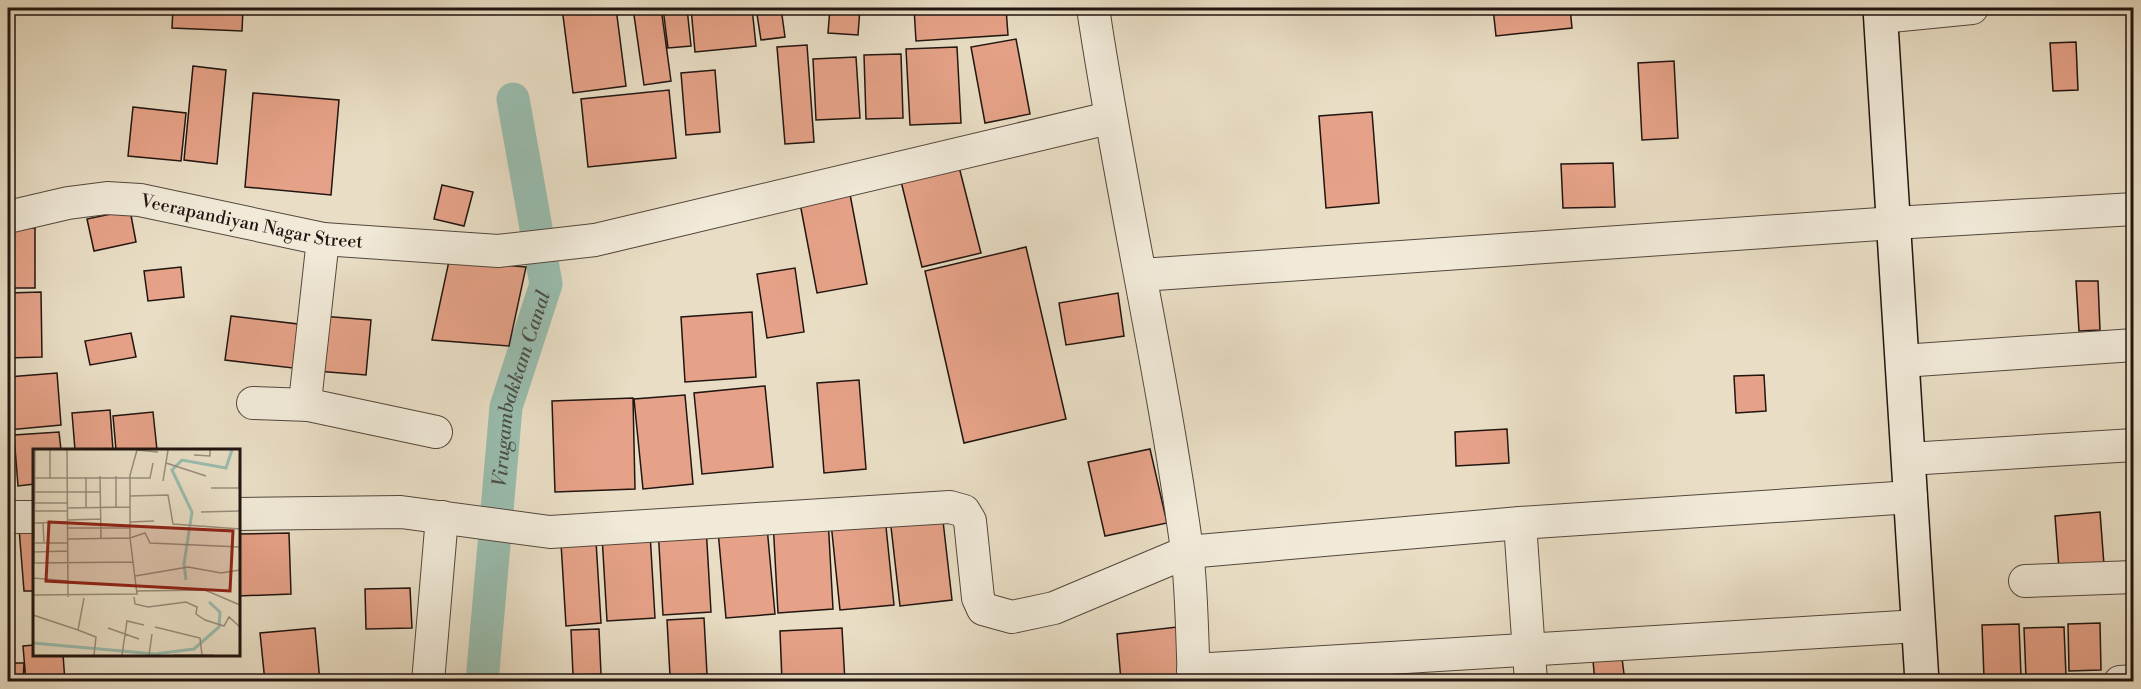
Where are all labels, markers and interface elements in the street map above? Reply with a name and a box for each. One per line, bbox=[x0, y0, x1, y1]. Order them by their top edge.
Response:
street label: Veerapandiyan Nagar Street bbox=[137, 189, 364, 254]
water label: Virugambakkam Canal bbox=[488, 287, 557, 488]
inset map bbox=[33, 449, 240, 656]

